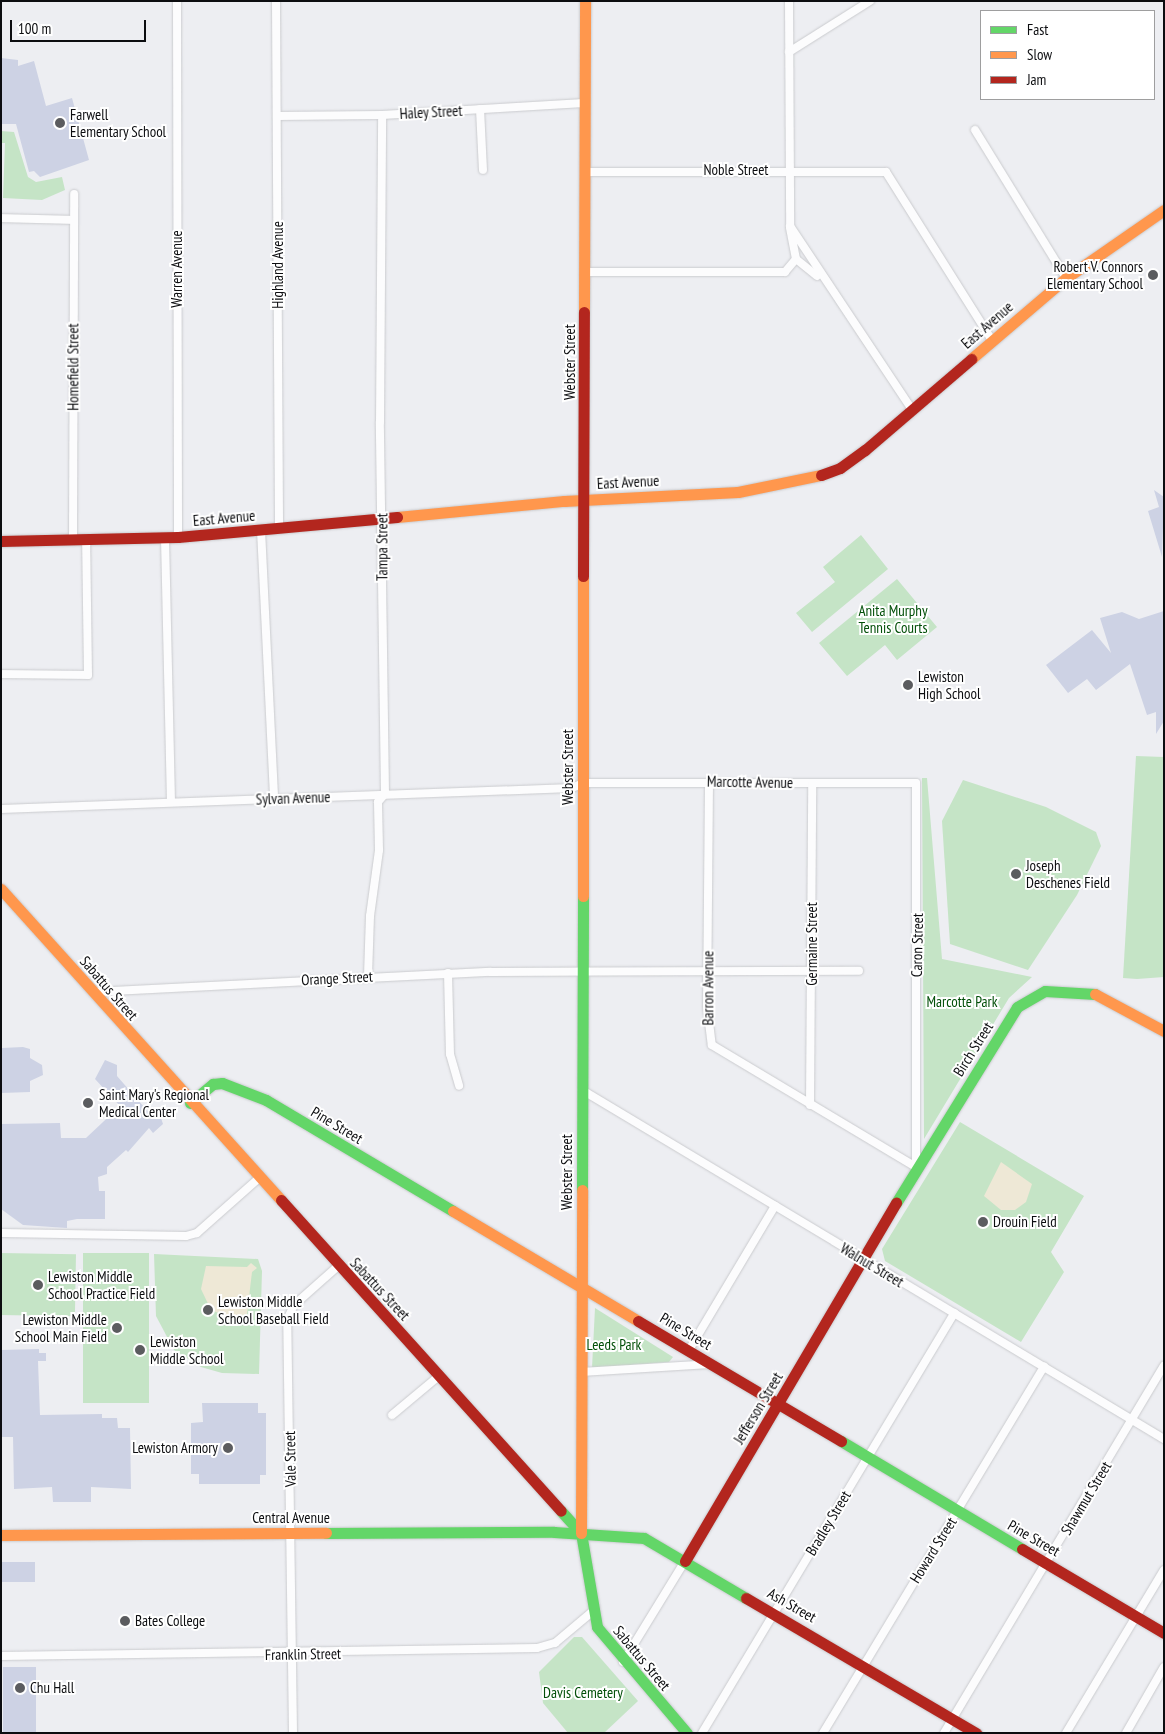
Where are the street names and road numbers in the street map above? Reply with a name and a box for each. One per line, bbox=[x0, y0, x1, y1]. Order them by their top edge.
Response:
street label: Haley Street bbox=[399, 101, 463, 123]
street label: Noble Street bbox=[704, 161, 768, 179]
street label: Highland Avenue bbox=[269, 221, 287, 309]
street label: Warren Avenue bbox=[168, 230, 186, 308]
street label: East Avenue bbox=[957, 298, 1017, 352]
street label: Homefield Street bbox=[64, 323, 82, 411]
street label: Webster Street bbox=[561, 324, 579, 400]
street label: East Avenue bbox=[596, 471, 660, 493]
street label: East Avenue bbox=[192, 506, 256, 530]
street label: Tampa Street bbox=[373, 513, 391, 581]
street label: Webster Street bbox=[559, 729, 577, 805]
street label: Marcotte Avenue bbox=[707, 772, 793, 792]
street label: Sylvan Avenue bbox=[255, 788, 331, 808]
street label: Germaine Street bbox=[803, 902, 821, 986]
street label: Caron Street bbox=[907, 913, 927, 977]
street label: Barron Avenue bbox=[699, 950, 717, 1026]
street label: Sabattus Street bbox=[76, 952, 142, 1024]
street label: Orange Street bbox=[301, 967, 373, 989]
street label: Birch Street bbox=[949, 1019, 997, 1079]
street label: Pine Street bbox=[308, 1103, 366, 1147]
street label: Webster Street bbox=[558, 1134, 576, 1210]
street label: Walnut Street bbox=[837, 1239, 907, 1291]
street label: Sabattus Street bbox=[346, 1254, 414, 1324]
street label: Pine Street bbox=[657, 1309, 715, 1353]
street label: Jefferson Street bbox=[730, 1369, 786, 1447]
street label: Vale Street bbox=[281, 1431, 299, 1487]
street label: Shawmut Street bbox=[1057, 1458, 1115, 1538]
street label: Bradley Street bbox=[801, 1487, 855, 1559]
street label: Central Avenue bbox=[252, 1509, 330, 1527]
street label: Howard Street bbox=[906, 1514, 960, 1586]
street label: Pine Street bbox=[1005, 1516, 1063, 1560]
street label: Ash Street bbox=[765, 1584, 819, 1626]
street label: Sabattus Street bbox=[610, 1622, 674, 1694]
street label: Franklin Street bbox=[265, 1644, 341, 1664]

